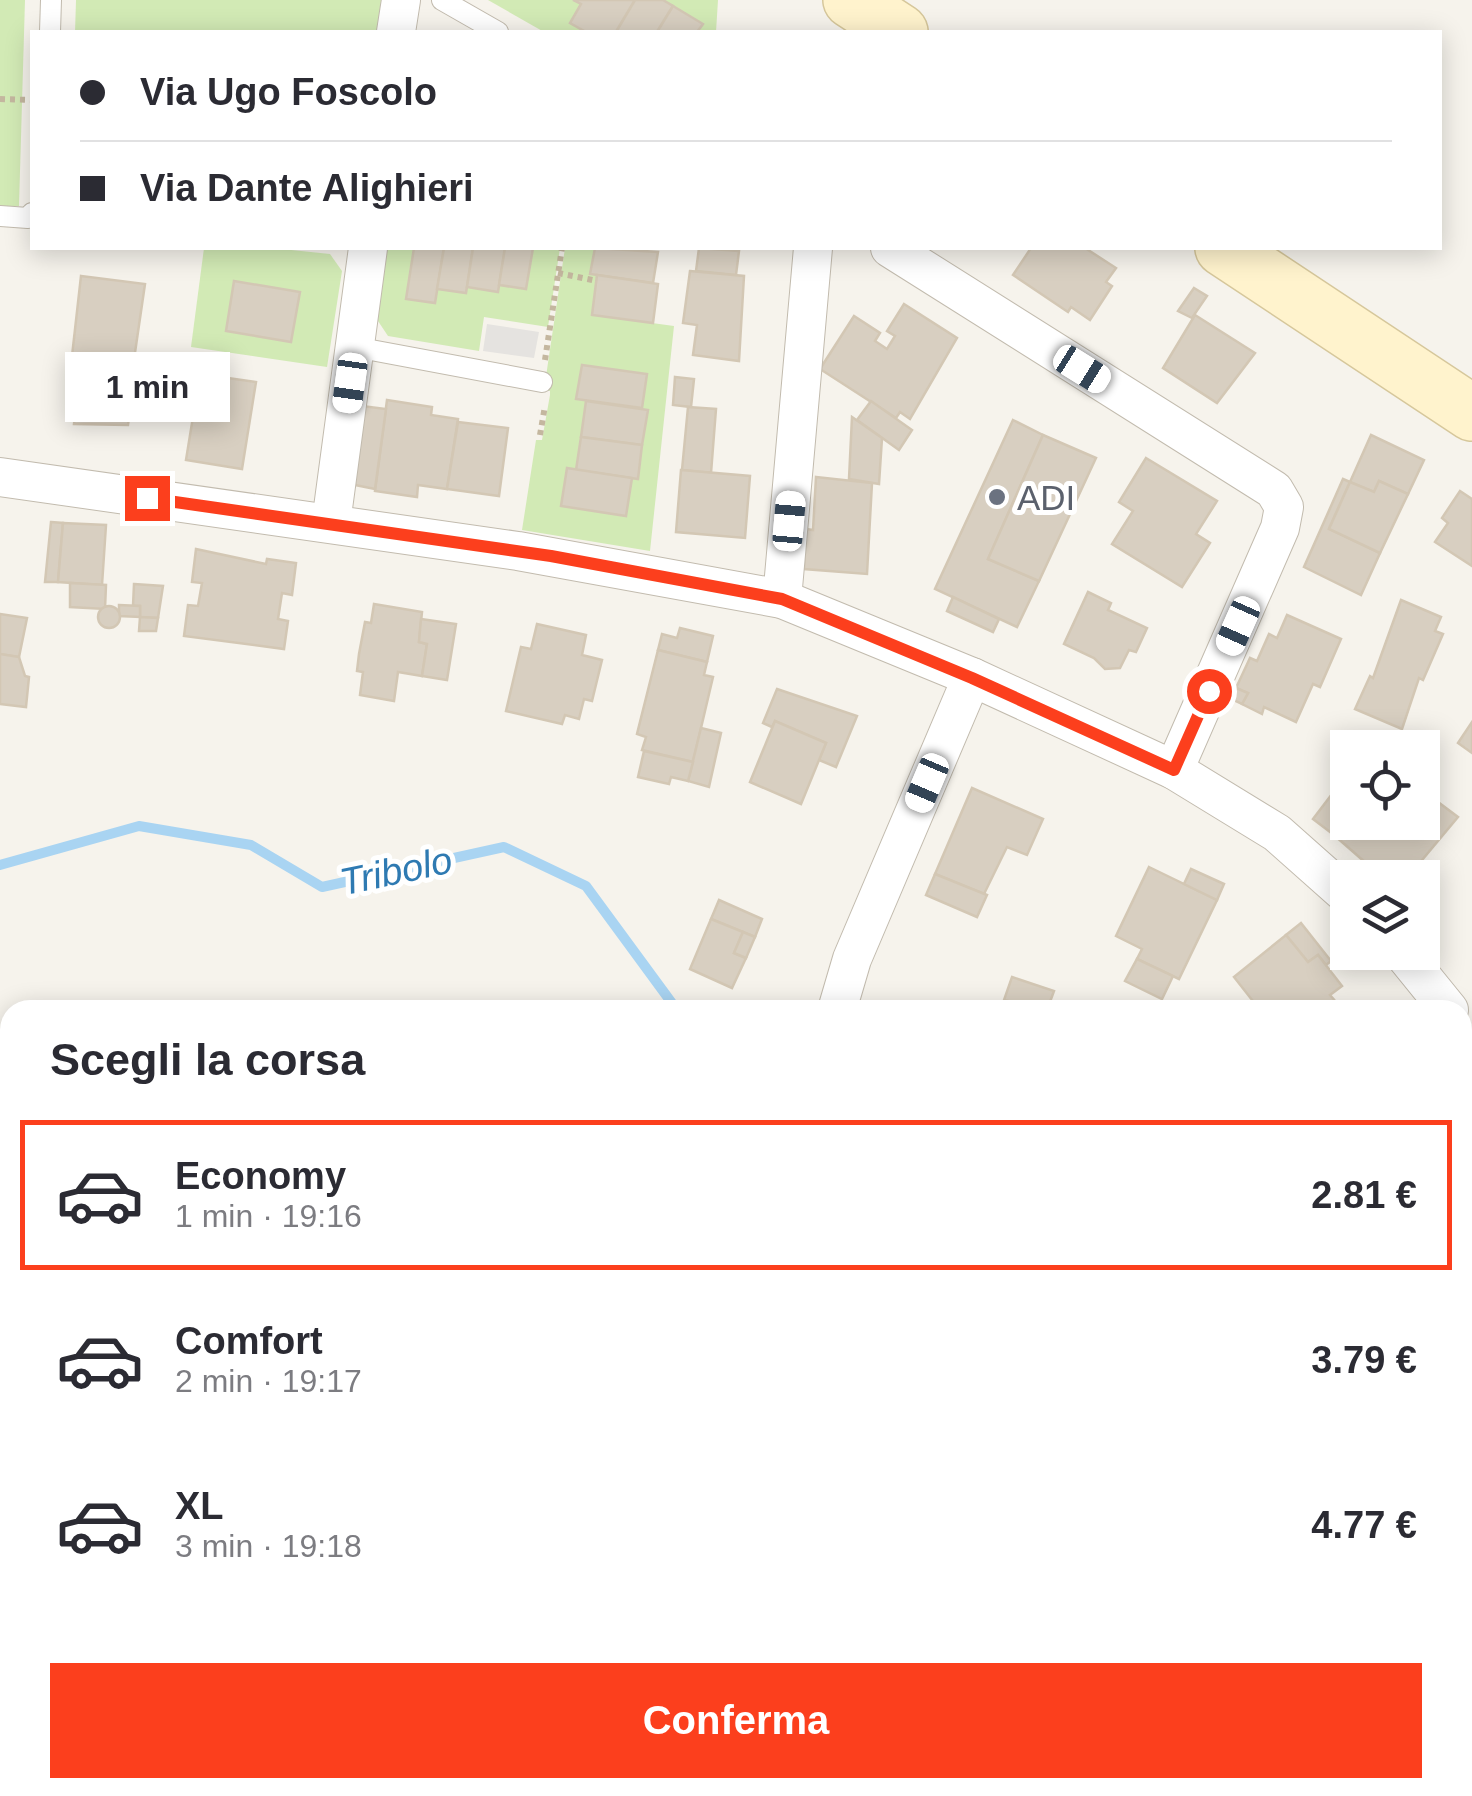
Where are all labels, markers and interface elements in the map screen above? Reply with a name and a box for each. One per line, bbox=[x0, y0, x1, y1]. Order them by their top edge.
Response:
text: Via Ugo Foscolo bbox=[140, 71, 437, 113]
text: Via Dante Alighieri bbox=[140, 167, 474, 209]
car bbox=[1049, 340, 1115, 398]
car bbox=[331, 351, 369, 415]
callout: 1 min bbox=[64, 353, 230, 423]
text: 1 min bbox=[106, 369, 189, 405]
route end bbox=[125, 476, 170, 521]
place label: ADI bbox=[1017, 478, 1075, 517]
marker: ADI bbox=[986, 486, 1008, 508]
car bbox=[771, 490, 807, 552]
car bbox=[1212, 592, 1264, 660]
route start bbox=[1187, 669, 1232, 714]
map controls bbox=[1330, 730, 1440, 970]
button: locate bbox=[1330, 730, 1440, 840]
car bbox=[901, 750, 953, 816]
water label: Tribolo bbox=[336, 839, 456, 903]
button: layers bbox=[1330, 860, 1440, 970]
text: Scegli la corsa bbox=[50, 1034, 365, 1085]
icon: car bbox=[55, 1150, 145, 1240]
text: Economy bbox=[175, 1155, 346, 1197]
text: 2.81 € bbox=[1311, 1174, 1417, 1216]
text: 1 min · 19:16 bbox=[175, 1198, 362, 1234]
icon: car bbox=[55, 1315, 145, 1405]
text: Comfort bbox=[175, 1320, 323, 1362]
text: 3.79 € bbox=[1311, 1339, 1417, 1381]
text: 2 min · 19:17 bbox=[175, 1363, 362, 1399]
icon: car bbox=[55, 1480, 145, 1570]
text: XL bbox=[175, 1485, 224, 1527]
text: 4.77 € bbox=[1311, 1504, 1417, 1546]
text: 3 min · 19:18 bbox=[175, 1528, 362, 1564]
button: Conferma bbox=[50, 1663, 1422, 1778]

